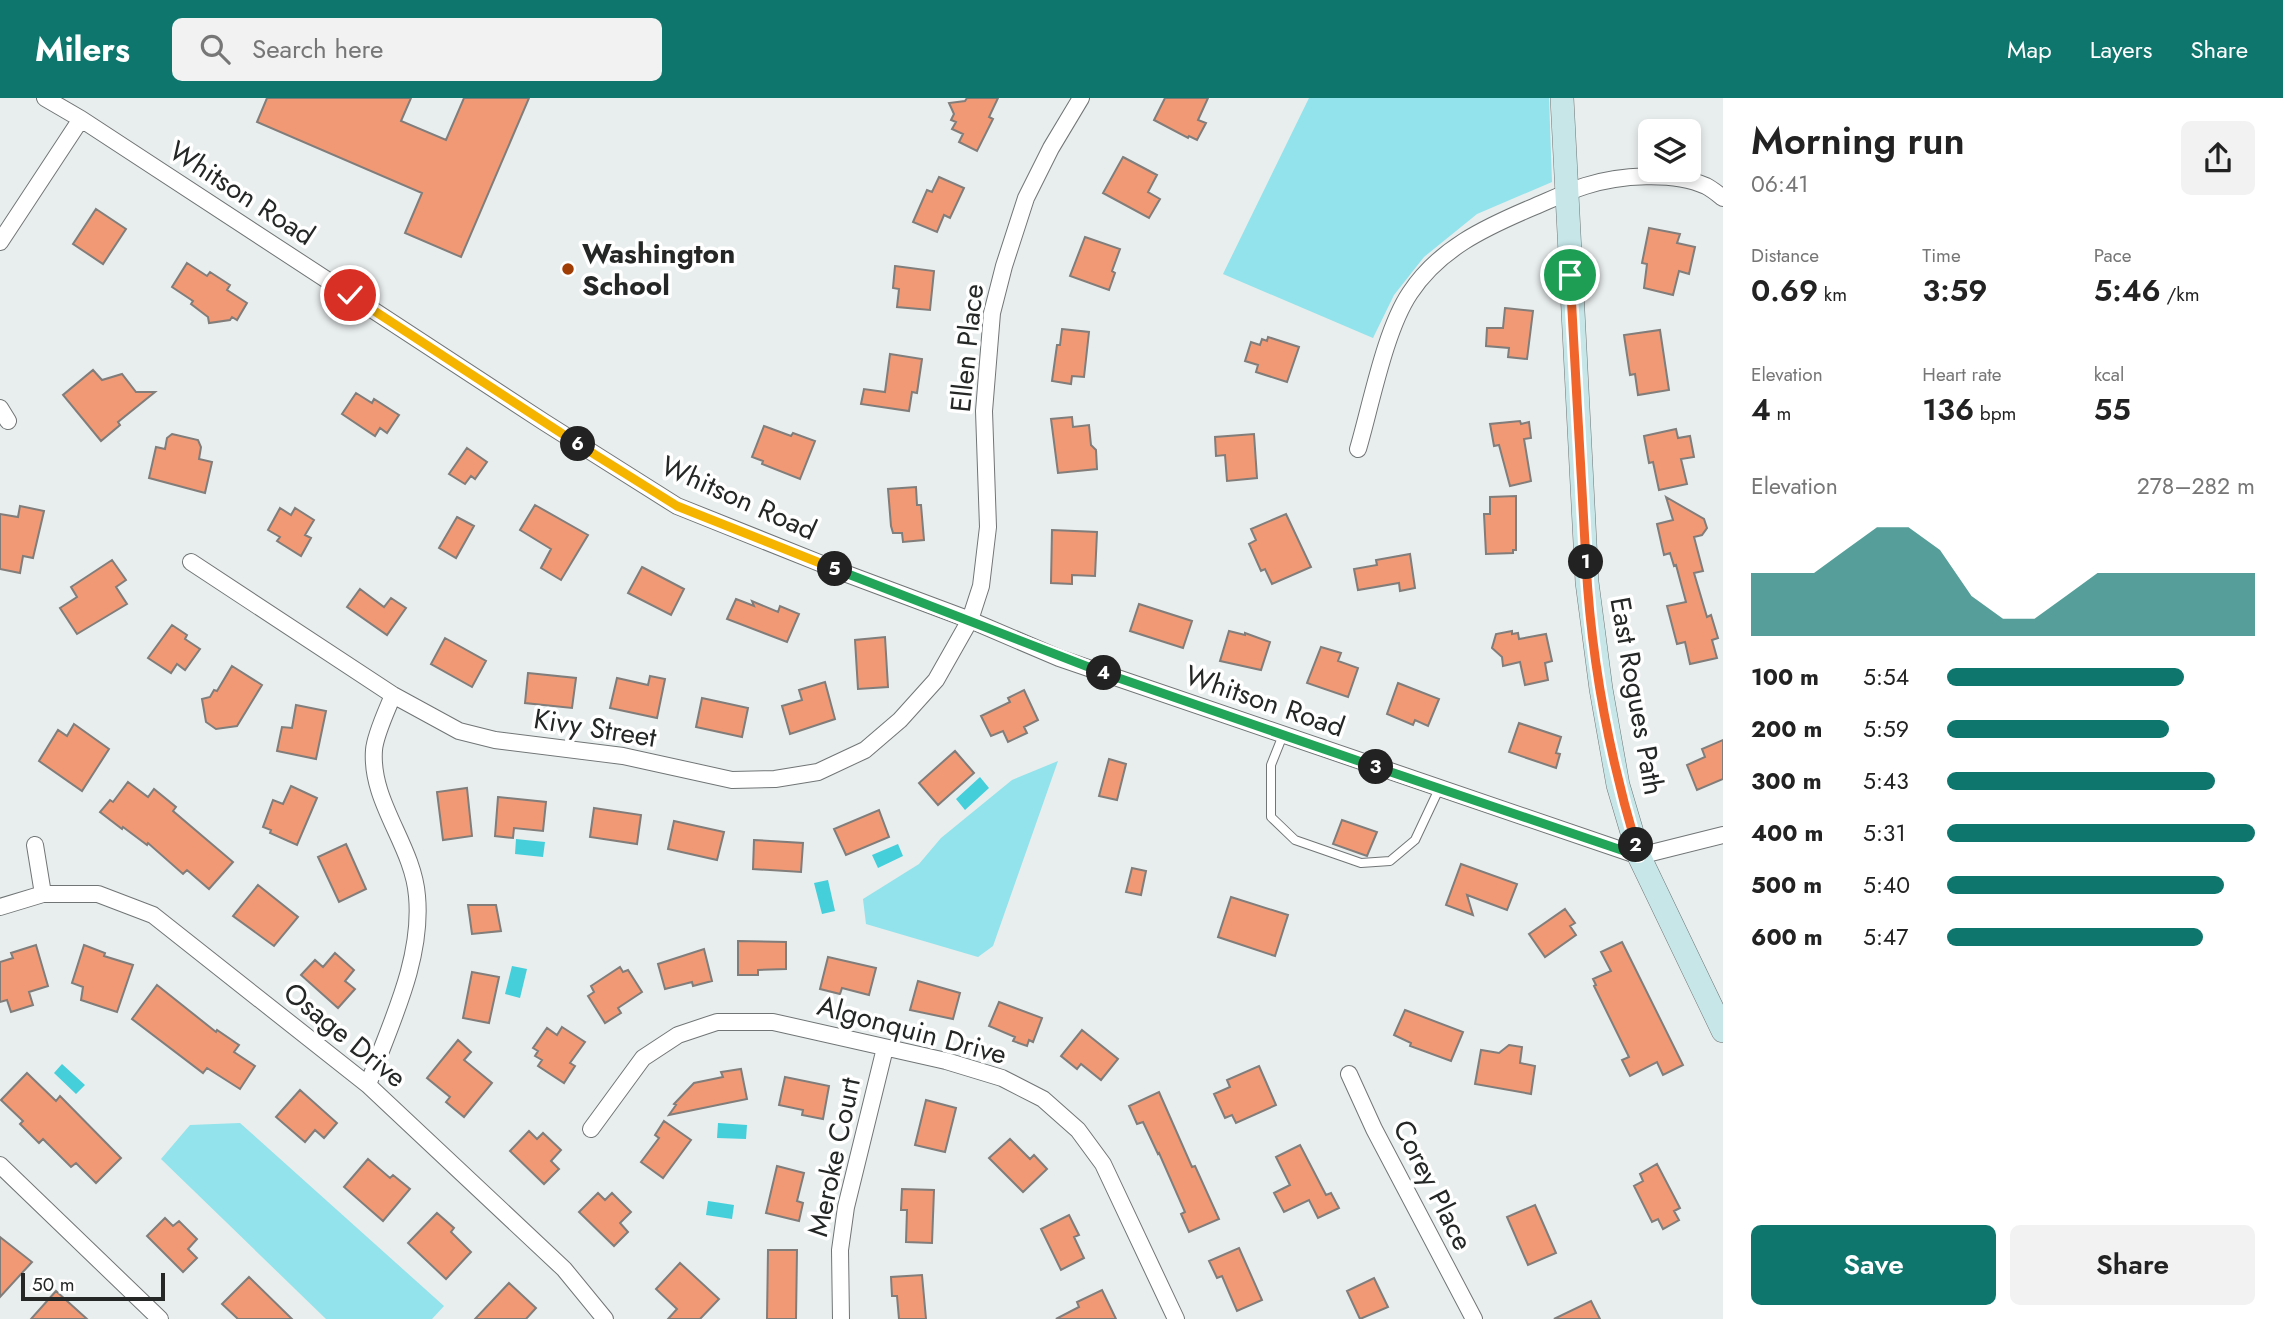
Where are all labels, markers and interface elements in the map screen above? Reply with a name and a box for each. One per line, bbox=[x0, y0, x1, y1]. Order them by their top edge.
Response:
search box bbox=[172, 18, 662, 81]
text: Milers bbox=[35, 26, 130, 73]
icon: search bbox=[196, 30, 234, 68]
text: Search here bbox=[252, 30, 383, 68]
text: Map bbox=[2007, 32, 2052, 67]
text: Layers bbox=[2090, 32, 2152, 67]
text: Share bbox=[2190, 32, 2248, 67]
text: Morning run bbox=[1751, 113, 1965, 168]
map controls bbox=[1638, 119, 1701, 182]
button: layers bbox=[1638, 119, 1701, 182]
button: share bbox=[2181, 121, 2255, 195]
street label: Whitson Road bbox=[161, 130, 323, 256]
text: 06:41 bbox=[1751, 167, 1809, 201]
place label: Washington School bbox=[582, 233, 735, 306]
text: Distance bbox=[1751, 242, 1819, 269]
text: Time bbox=[1922, 242, 1961, 269]
text: Pace bbox=[2094, 242, 2132, 269]
pin bbox=[1540, 245, 1600, 305]
icon: arrive bbox=[1551, 256, 1589, 294]
marker: Washington School bbox=[560, 261, 576, 277]
pin bbox=[320, 265, 380, 325]
text: 0.69 bbox=[1751, 269, 1818, 312]
text: 3:59 bbox=[1922, 269, 1988, 312]
text: 5:46 bbox=[2094, 269, 2161, 312]
icon: check bbox=[331, 276, 369, 314]
text: km bbox=[1818, 281, 1847, 308]
text: /km bbox=[2161, 281, 2199, 308]
street label: Ellen Place bbox=[940, 282, 994, 414]
text: Elevation bbox=[1751, 361, 1823, 388]
text: Heart rate bbox=[1922, 361, 2002, 388]
text: kcal bbox=[2094, 361, 2124, 388]
text: 4 bbox=[1751, 388, 1771, 431]
text: 136 bbox=[1922, 388, 1974, 431]
text: 55 bbox=[2094, 388, 2131, 431]
text: m bbox=[1771, 400, 1791, 427]
text: bpm bbox=[1974, 400, 2016, 427]
pin: 6 bbox=[560, 426, 596, 462]
text: 6 bbox=[571, 430, 584, 457]
street label: Whitson Road bbox=[655, 445, 823, 551]
text: Elevation bbox=[1751, 469, 1838, 503]
text: 278–282 m bbox=[2137, 469, 2255, 503]
pin: 1 bbox=[1568, 545, 1604, 580]
text: 1 bbox=[1581, 548, 1590, 575]
pin: 5 bbox=[818, 552, 852, 587]
text: 5 bbox=[828, 555, 841, 582]
street label: East Rogues Path bbox=[1599, 594, 1675, 798]
street label: Whitson Road bbox=[1180, 655, 1350, 747]
pin: 4 bbox=[1086, 656, 1122, 690]
text: 4 bbox=[1097, 659, 1110, 686]
text: 100 m bbox=[1751, 660, 1819, 694]
text: 5:54 bbox=[1863, 660, 1909, 694]
street label: Kivy Street bbox=[531, 698, 660, 758]
text: 200 m bbox=[1751, 712, 1822, 746]
text: 5:59 bbox=[1863, 712, 1909, 746]
pin: 3 bbox=[1358, 750, 1394, 784]
text: 3 bbox=[1370, 753, 1381, 780]
text: 300 m bbox=[1751, 764, 1822, 798]
text: 5:43 bbox=[1863, 764, 1909, 798]
text: 400 m bbox=[1751, 816, 1823, 850]
text: 5:31 bbox=[1863, 816, 1906, 850]
pin: 2 bbox=[1618, 828, 1654, 862]
text: 2 bbox=[1629, 831, 1642, 858]
text: 500 m bbox=[1751, 868, 1822, 902]
text: 5:40 bbox=[1863, 868, 1910, 902]
text: 600 m bbox=[1751, 920, 1823, 954]
text: 5:47 bbox=[1863, 920, 1908, 954]
street label: Osage Drive bbox=[275, 973, 415, 1097]
street label: Algonquin Drive bbox=[813, 985, 1011, 1075]
street label: Meroke Court bbox=[797, 1073, 871, 1240]
street label: Corey Place bbox=[1383, 1113, 1483, 1257]
button: Save bbox=[1751, 1225, 1996, 1305]
button: Share bbox=[2010, 1225, 2255, 1305]
scale bar bbox=[21, 1270, 164, 1302]
text: 50 m bbox=[32, 1271, 75, 1298]

